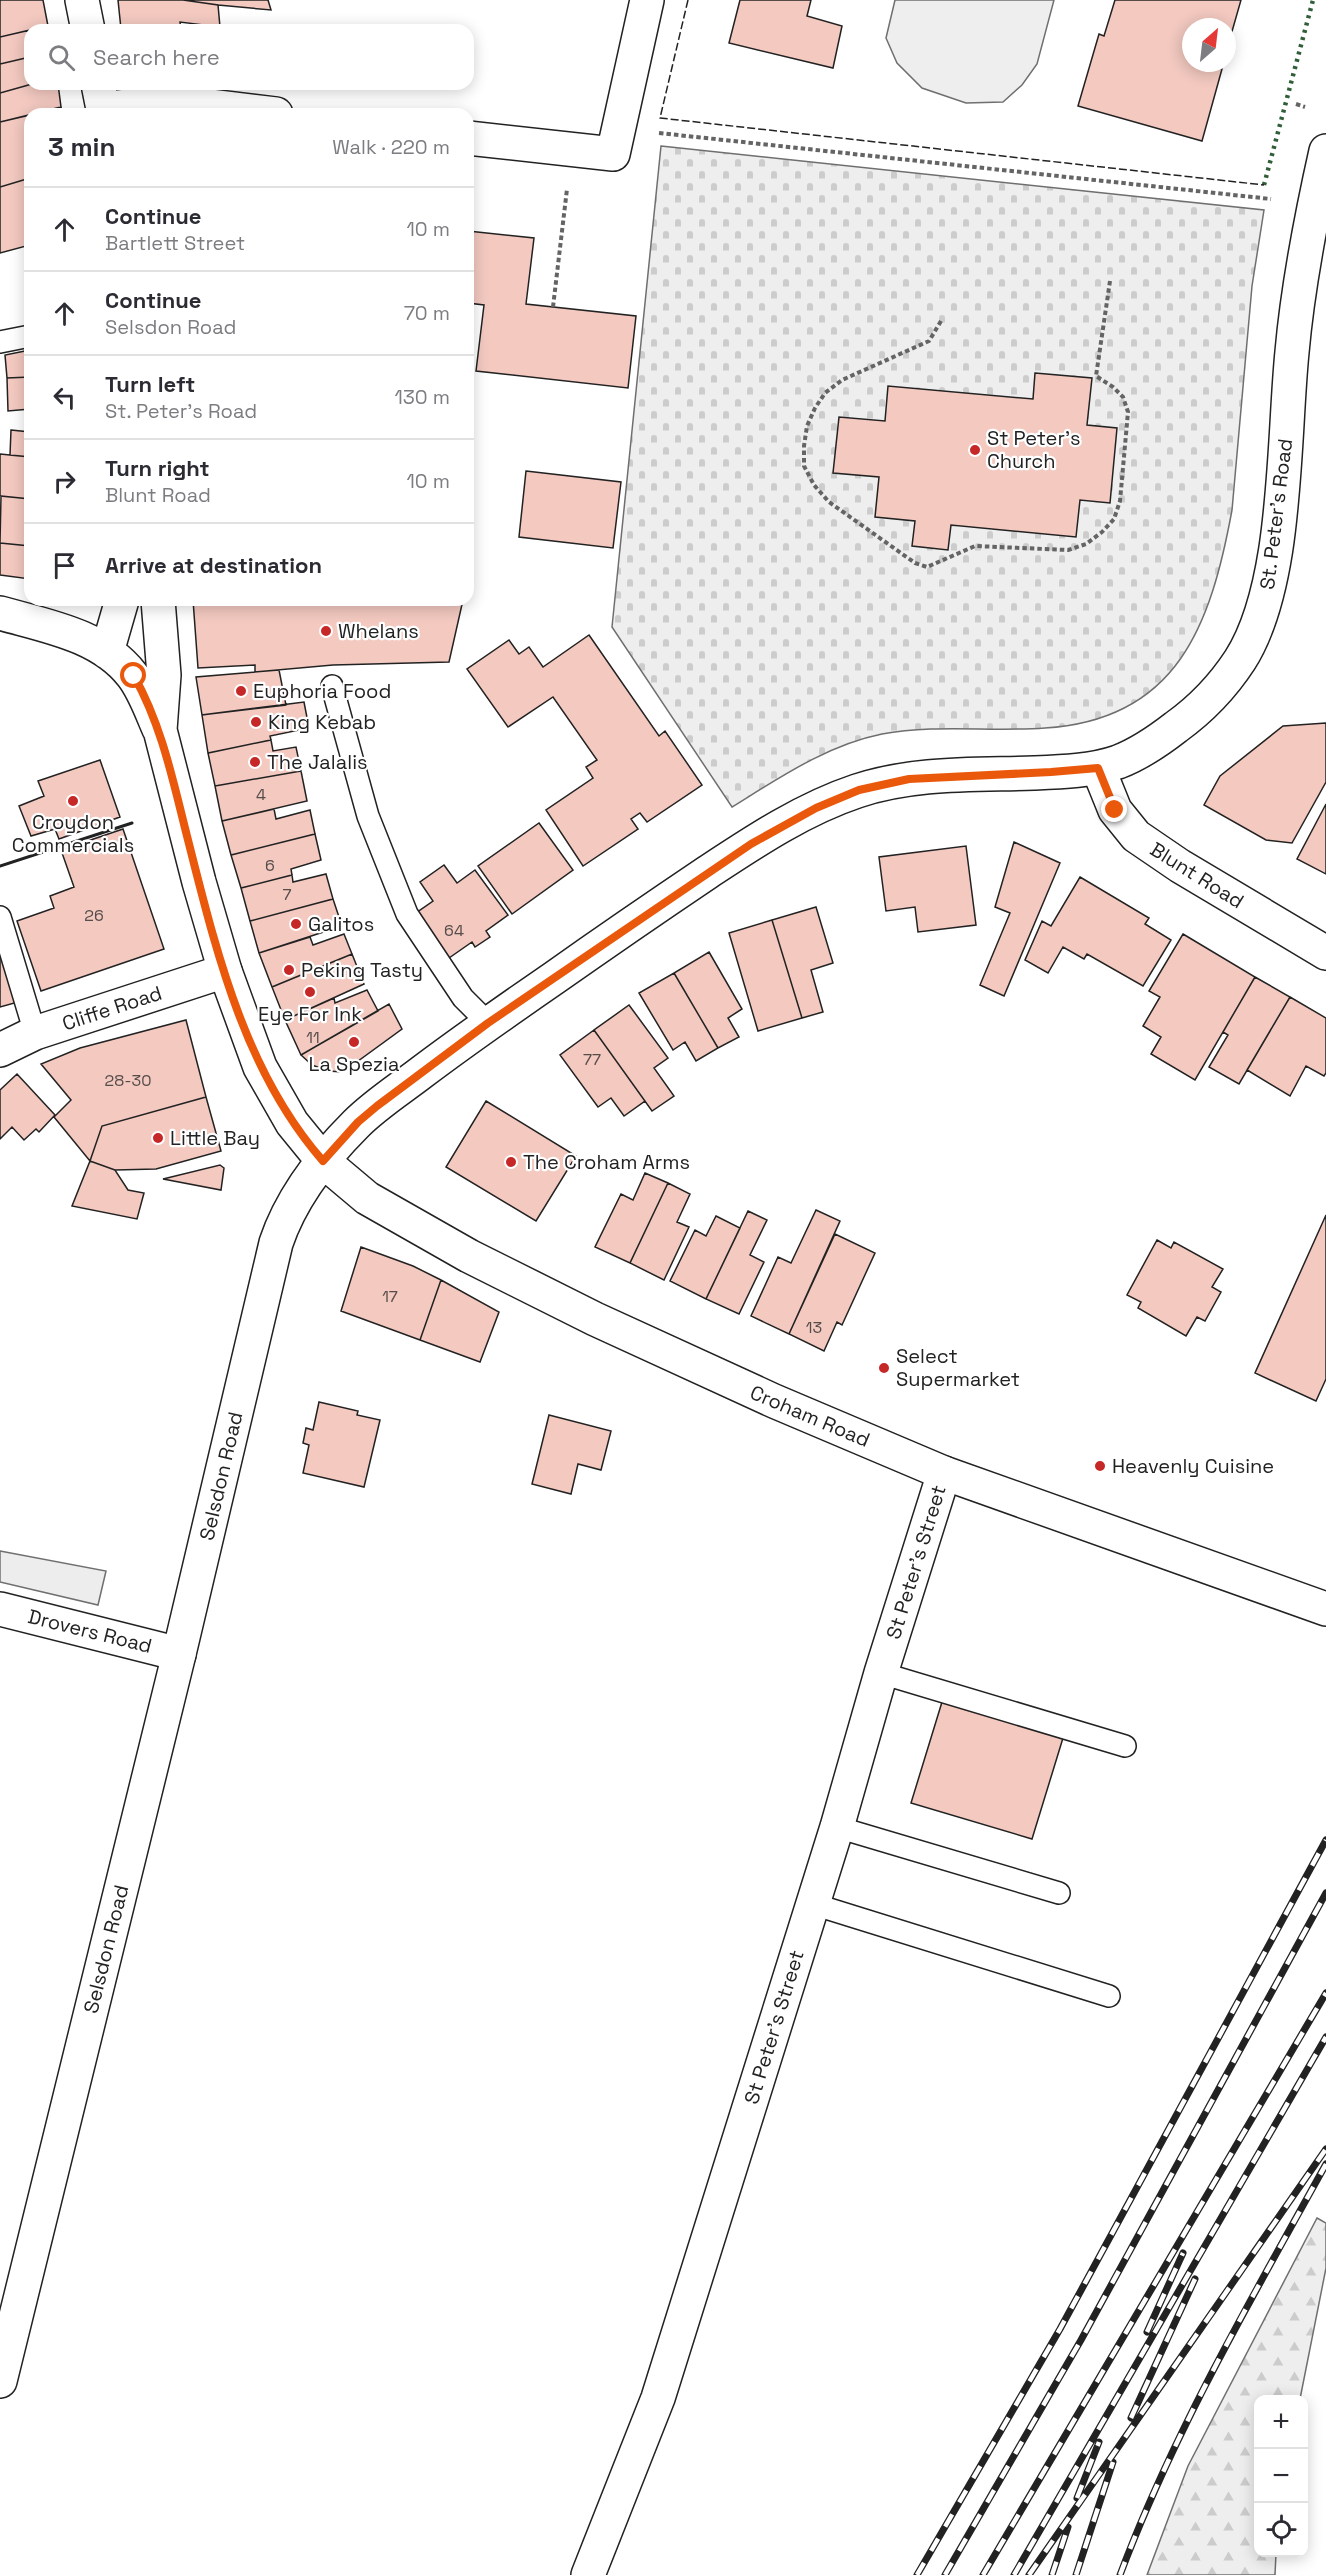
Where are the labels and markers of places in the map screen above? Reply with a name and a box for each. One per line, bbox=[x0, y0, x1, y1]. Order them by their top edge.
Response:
place label: St Peter's Church bbox=[987, 425, 1080, 474]
marker: St Peter's Church bbox=[968, 443, 982, 457]
place label: Whelans bbox=[338, 618, 419, 644]
marker: Whelans bbox=[319, 624, 333, 638]
place label: Euphoria Food bbox=[253, 678, 391, 704]
marker: Euphoria Food bbox=[234, 684, 248, 698]
place label: King Kebab bbox=[268, 709, 376, 735]
marker: King Kebab bbox=[249, 715, 263, 729]
place label: The Jalalis bbox=[267, 749, 368, 775]
marker: The Jalalis bbox=[248, 755, 262, 769]
marker: Croydon Commercials bbox=[66, 794, 80, 808]
place label: Croydon Commercials bbox=[12, 809, 134, 858]
place label: Galitos bbox=[308, 911, 374, 937]
marker: Galitos bbox=[289, 917, 303, 931]
place label: Peking Tasty bbox=[301, 957, 423, 983]
marker: Peking Tasty bbox=[282, 963, 296, 977]
marker: Eye For Ink bbox=[303, 985, 317, 999]
place label: Eye For Ink bbox=[258, 1001, 362, 1027]
marker: La Spezia bbox=[347, 1035, 361, 1049]
place label: La Spezia bbox=[309, 1051, 400, 1077]
place label: Little Bay bbox=[170, 1125, 260, 1151]
marker: Little Bay bbox=[151, 1131, 165, 1145]
place label: The Croham Arms bbox=[523, 1149, 690, 1175]
marker: The Croham Arms bbox=[504, 1155, 518, 1169]
place label: Select Supermarket bbox=[896, 1343, 1020, 1392]
marker: Select Supermarket bbox=[877, 1361, 891, 1375]
place label: Heavenly Cuisine bbox=[1112, 1453, 1274, 1479]
marker: Heavenly Cuisine bbox=[1093, 1459, 1107, 1473]

